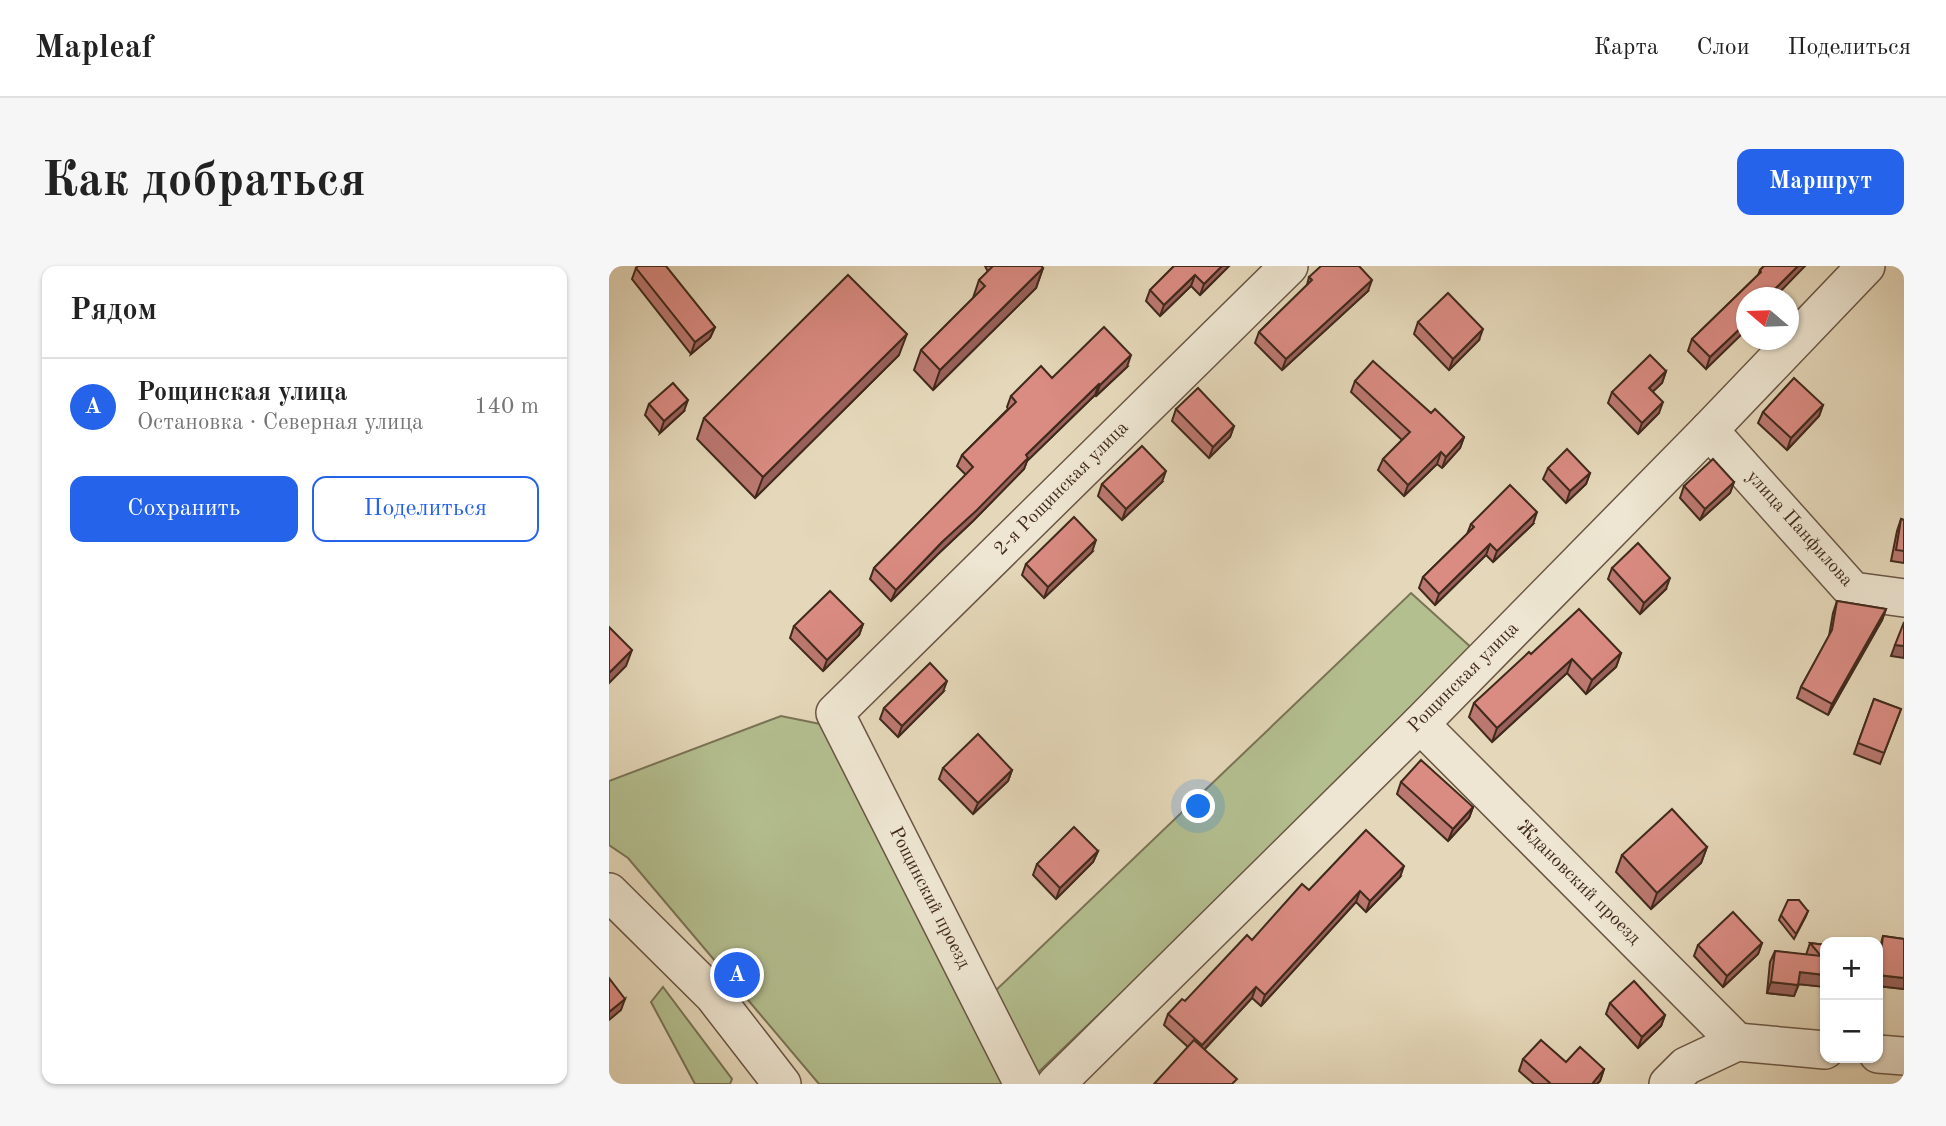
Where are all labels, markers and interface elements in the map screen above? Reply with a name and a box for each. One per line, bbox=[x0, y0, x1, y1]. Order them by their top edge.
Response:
text: Mapleaf bbox=[35, 32, 153, 65]
text: Карта bbox=[1594, 36, 1659, 60]
text: Слои bbox=[1697, 36, 1750, 60]
text: Поделиться bbox=[1788, 36, 1911, 60]
button: Маршрут bbox=[1737, 149, 1904, 215]
text: Как добраться bbox=[42, 158, 366, 207]
north arrow bbox=[1736, 287, 1799, 350]
text: Рядом bbox=[70, 296, 157, 326]
text: Рощинская улица bbox=[137, 380, 347, 406]
text: A bbox=[84, 395, 102, 418]
text: 140 m bbox=[474, 395, 539, 418]
text: Остановка · Северная улица bbox=[137, 411, 423, 434]
street label: 2-я Рощинская улица bbox=[991, 418, 1133, 560]
street label: улица Панфилова bbox=[1742, 467, 1856, 591]
button: Сохранить bbox=[70, 476, 298, 542]
button: Поделиться bbox=[312, 476, 539, 542]
street label: Рощинская улица bbox=[1405, 619, 1523, 737]
your location bbox=[1181, 789, 1215, 823]
street label: Ждановский проезд bbox=[1512, 817, 1644, 949]
street label: Рощинский проезд bbox=[885, 824, 973, 972]
map controls bbox=[1820, 937, 1883, 1063]
button: + bbox=[1820, 937, 1883, 1000]
pin: A bbox=[714, 949, 760, 1001]
button: − bbox=[1820, 1000, 1883, 1063]

